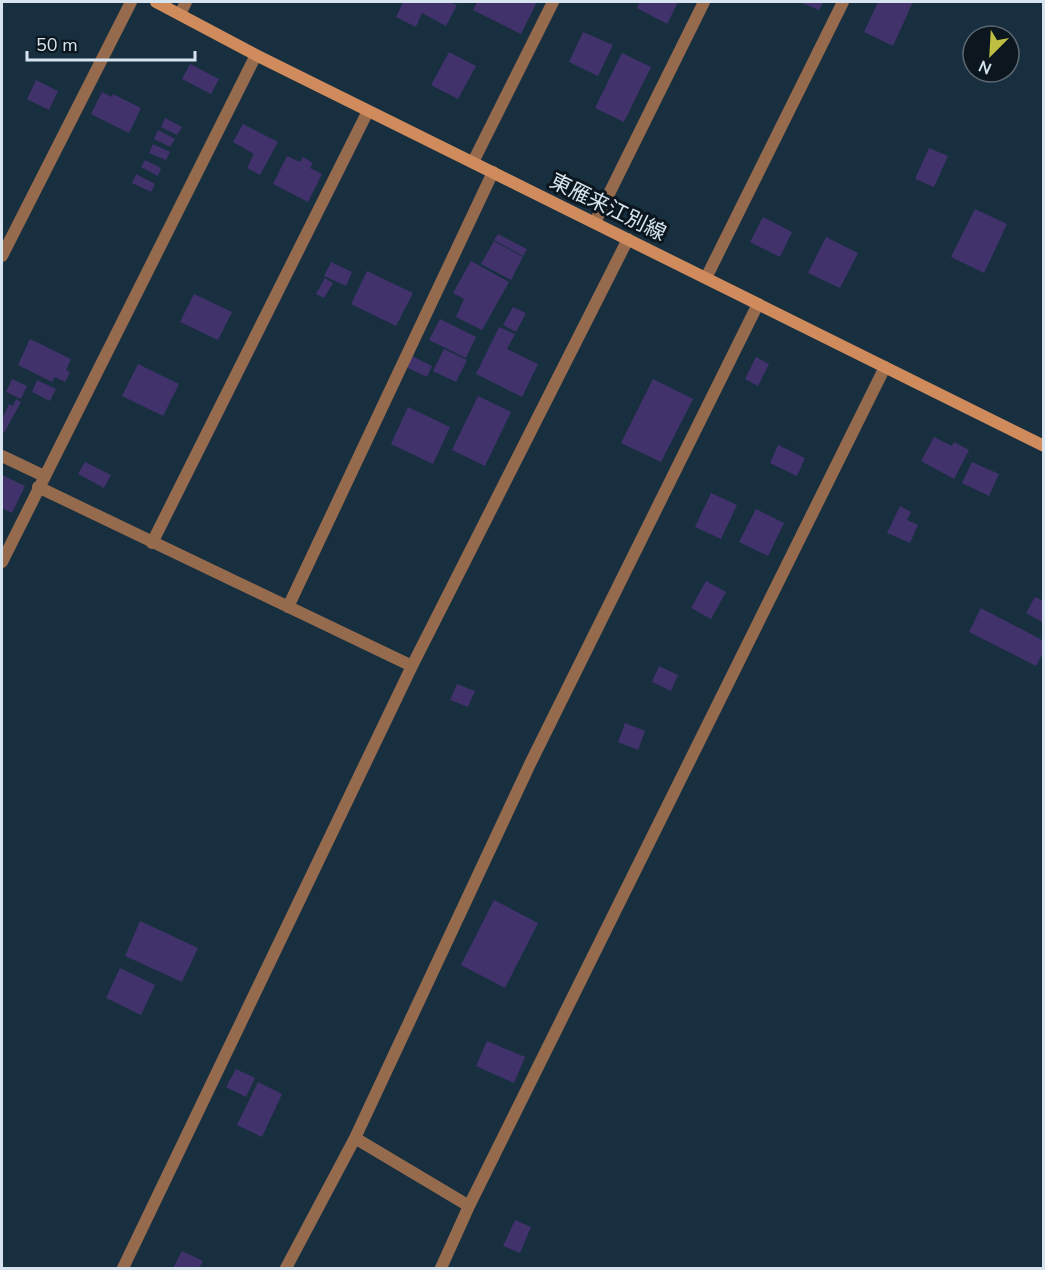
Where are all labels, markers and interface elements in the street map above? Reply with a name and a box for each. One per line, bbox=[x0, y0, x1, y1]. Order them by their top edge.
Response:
scale bar bbox=[27, 24, 195, 62]
north arrow bbox=[961, 24, 1021, 84]
text: 50 m bbox=[36, 33, 78, 57]
text: N bbox=[975, 54, 995, 79]
street label: 東雁来江別線 bbox=[545, 167, 671, 247]

